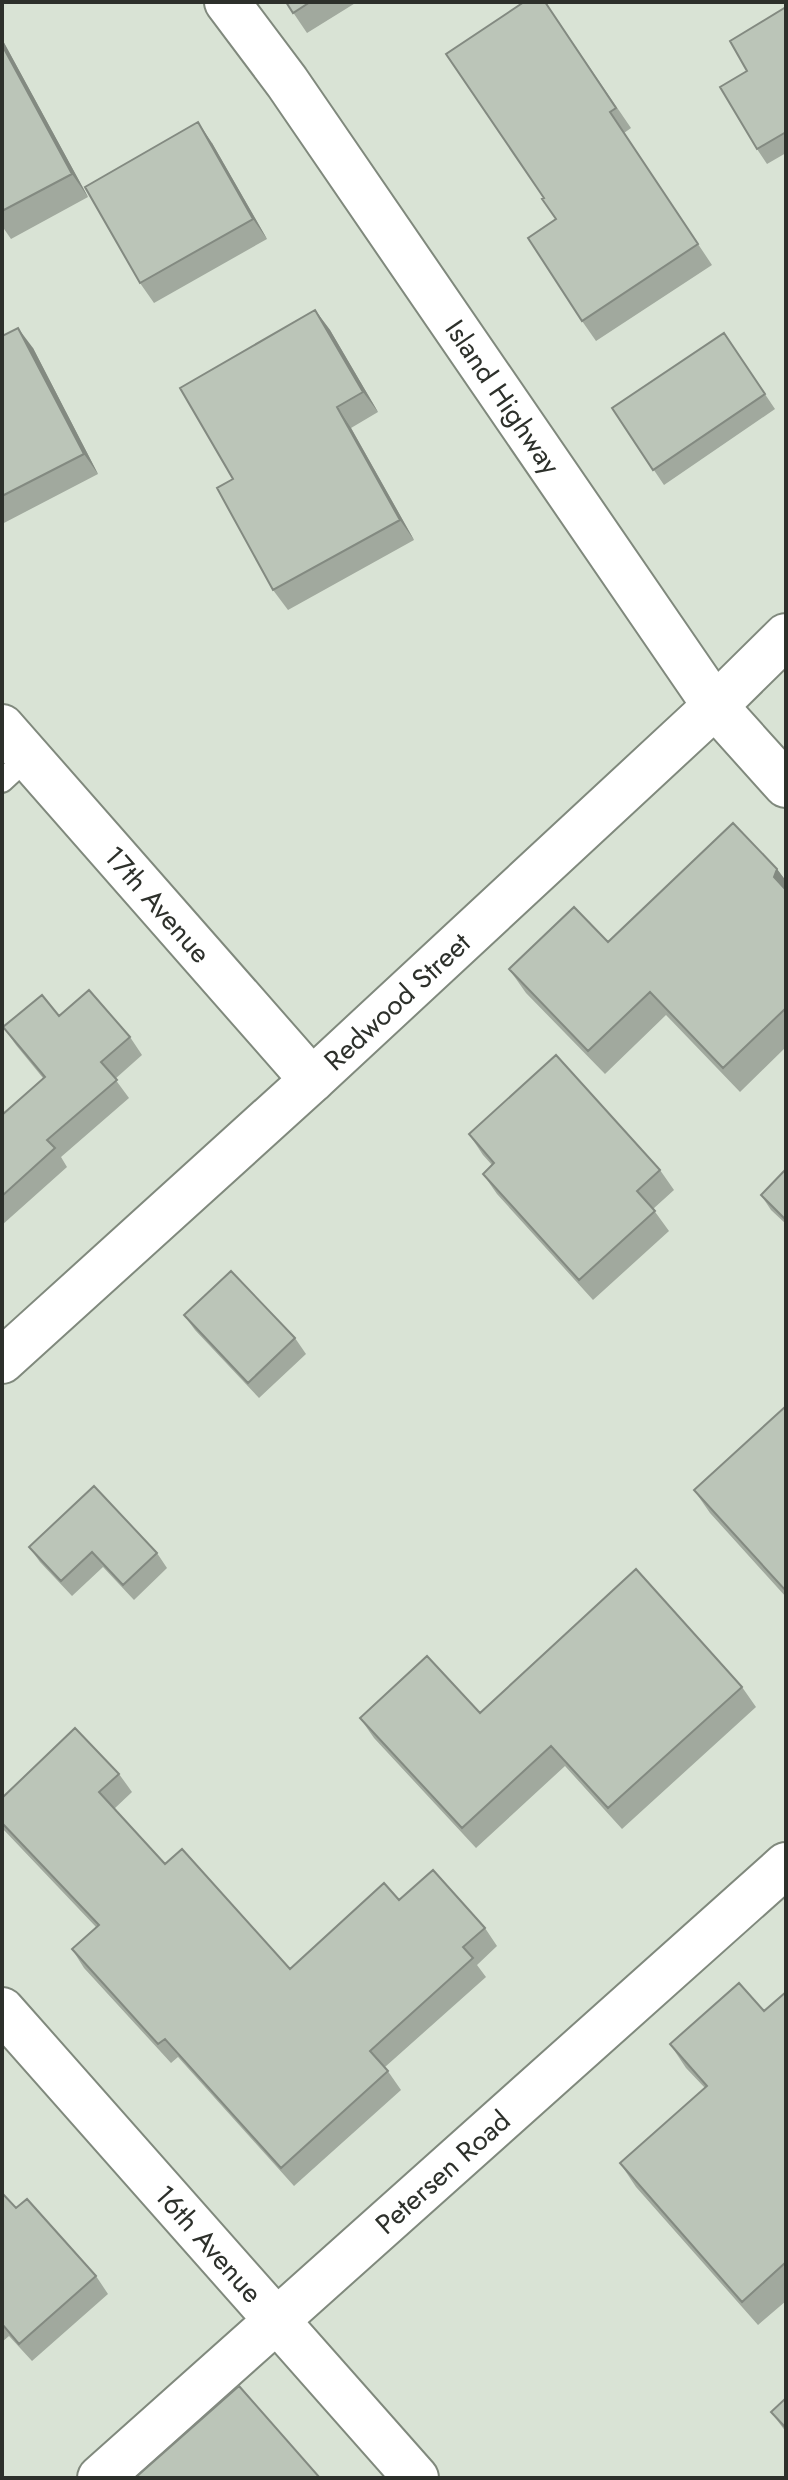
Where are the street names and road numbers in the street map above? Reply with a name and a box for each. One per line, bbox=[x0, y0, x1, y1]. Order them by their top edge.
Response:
street label: Island Highway bbox=[435, 312, 571, 484]
street label: 17th Avenue bbox=[94, 837, 220, 972]
street label: Redwood Street bbox=[315, 923, 480, 1080]
street label: Petersen Road bbox=[366, 2101, 519, 2244]
street label: 16th Avenue bbox=[145, 2176, 272, 2312]

